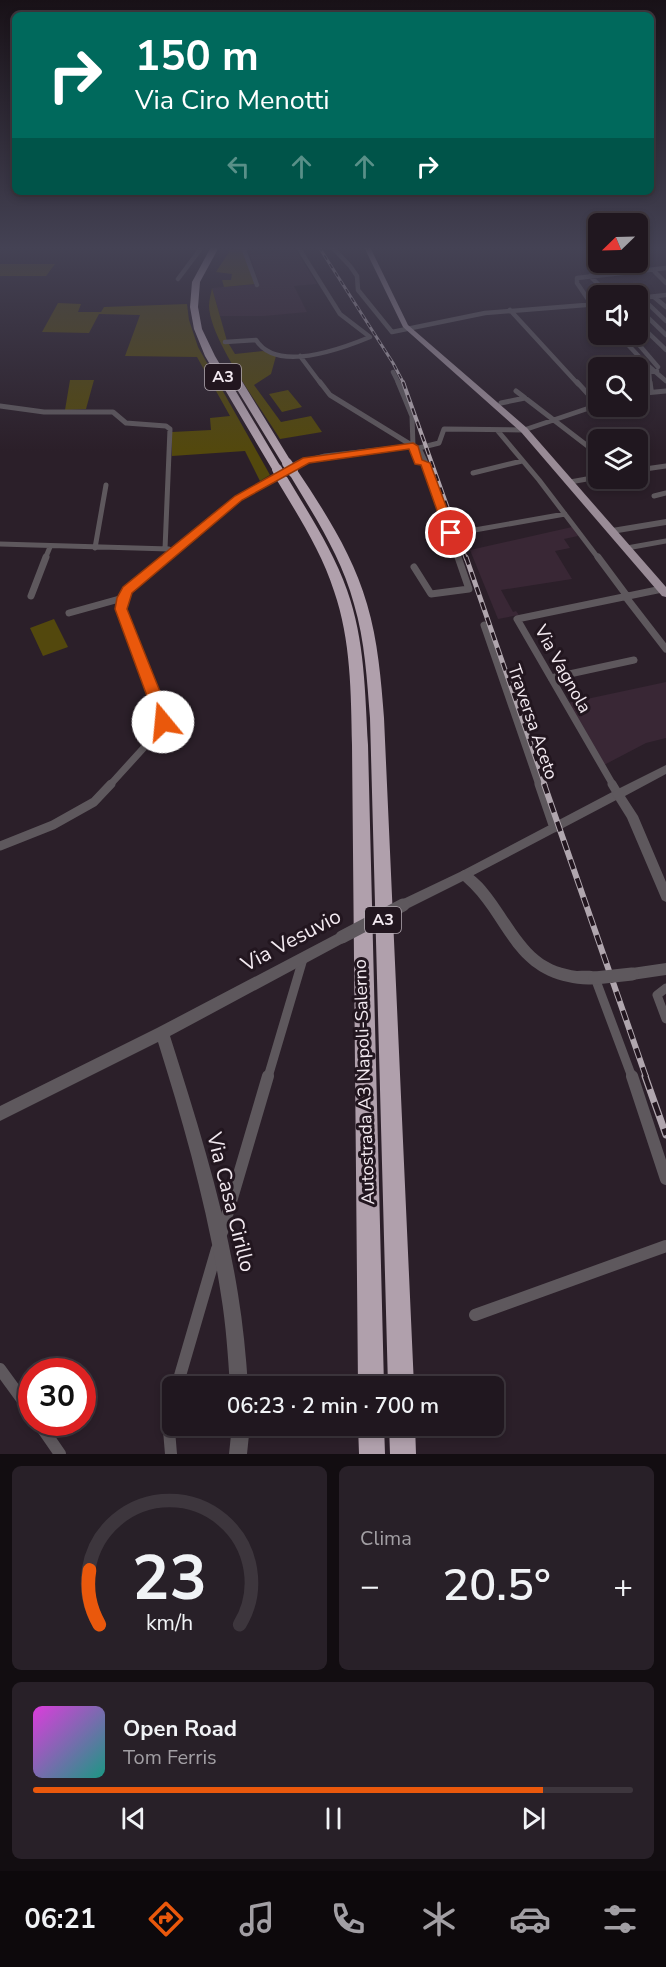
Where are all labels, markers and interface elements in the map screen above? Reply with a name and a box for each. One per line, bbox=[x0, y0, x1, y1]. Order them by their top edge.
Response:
text: 150 m bbox=[135, 28, 259, 85]
icon: right bbox=[36, 36, 114, 114]
text: Via Ciro Menotti bbox=[135, 82, 329, 119]
icon: left bbox=[222, 150, 255, 183]
icon: ahead bbox=[285, 150, 318, 183]
icon: ahead bbox=[348, 150, 381, 183]
icon: right bbox=[411, 150, 444, 183]
north arrow bbox=[588, 213, 648, 273]
map controls bbox=[588, 213, 648, 489]
button: sound bbox=[588, 285, 648, 345]
button: search bbox=[588, 357, 648, 417]
road number: A3 bbox=[205, 364, 241, 390]
button: layers bbox=[588, 429, 648, 489]
pin bbox=[425, 507, 476, 558]
icon: arrive bbox=[434, 516, 467, 549]
street label: Via Vagnola bbox=[528, 620, 597, 717]
street label: Traversa Aceto bbox=[502, 661, 564, 783]
position arrow bbox=[131, 690, 195, 754]
street label: Via Vesuvio bbox=[235, 902, 346, 979]
road number: A3 bbox=[365, 907, 401, 933]
street label: Autostrada A3 Napoli-Salerno bbox=[348, 959, 380, 1205]
street label: Via Casa Cirillo bbox=[200, 1128, 262, 1275]
speed limit sign: 30 bbox=[18, 1358, 96, 1436]
text: 06:23 · 2 min · 700 m bbox=[227, 1391, 439, 1421]
text: Clima bbox=[360, 1525, 412, 1552]
text: 23 bbox=[132, 1536, 207, 1621]
text: 20.5° bbox=[442, 1555, 551, 1616]
text: − bbox=[360, 1564, 380, 1609]
text: + bbox=[613, 1564, 633, 1609]
text: km/h bbox=[146, 1608, 193, 1638]
text: Open Road bbox=[123, 1714, 237, 1744]
text: Tom Ferris bbox=[123, 1744, 217, 1771]
icon: previous bbox=[117, 1802, 150, 1835]
icon: pause bbox=[317, 1802, 350, 1835]
icon: next bbox=[517, 1802, 550, 1835]
icon: directions bbox=[145, 1898, 187, 1940]
icon: music bbox=[236, 1898, 278, 1940]
icon: phone bbox=[327, 1898, 369, 1940]
icon: climate bbox=[418, 1898, 460, 1940]
icon: car bbox=[509, 1898, 551, 1940]
icon: filters bbox=[599, 1898, 641, 1940]
text: 06:21 bbox=[24, 1901, 96, 1938]

